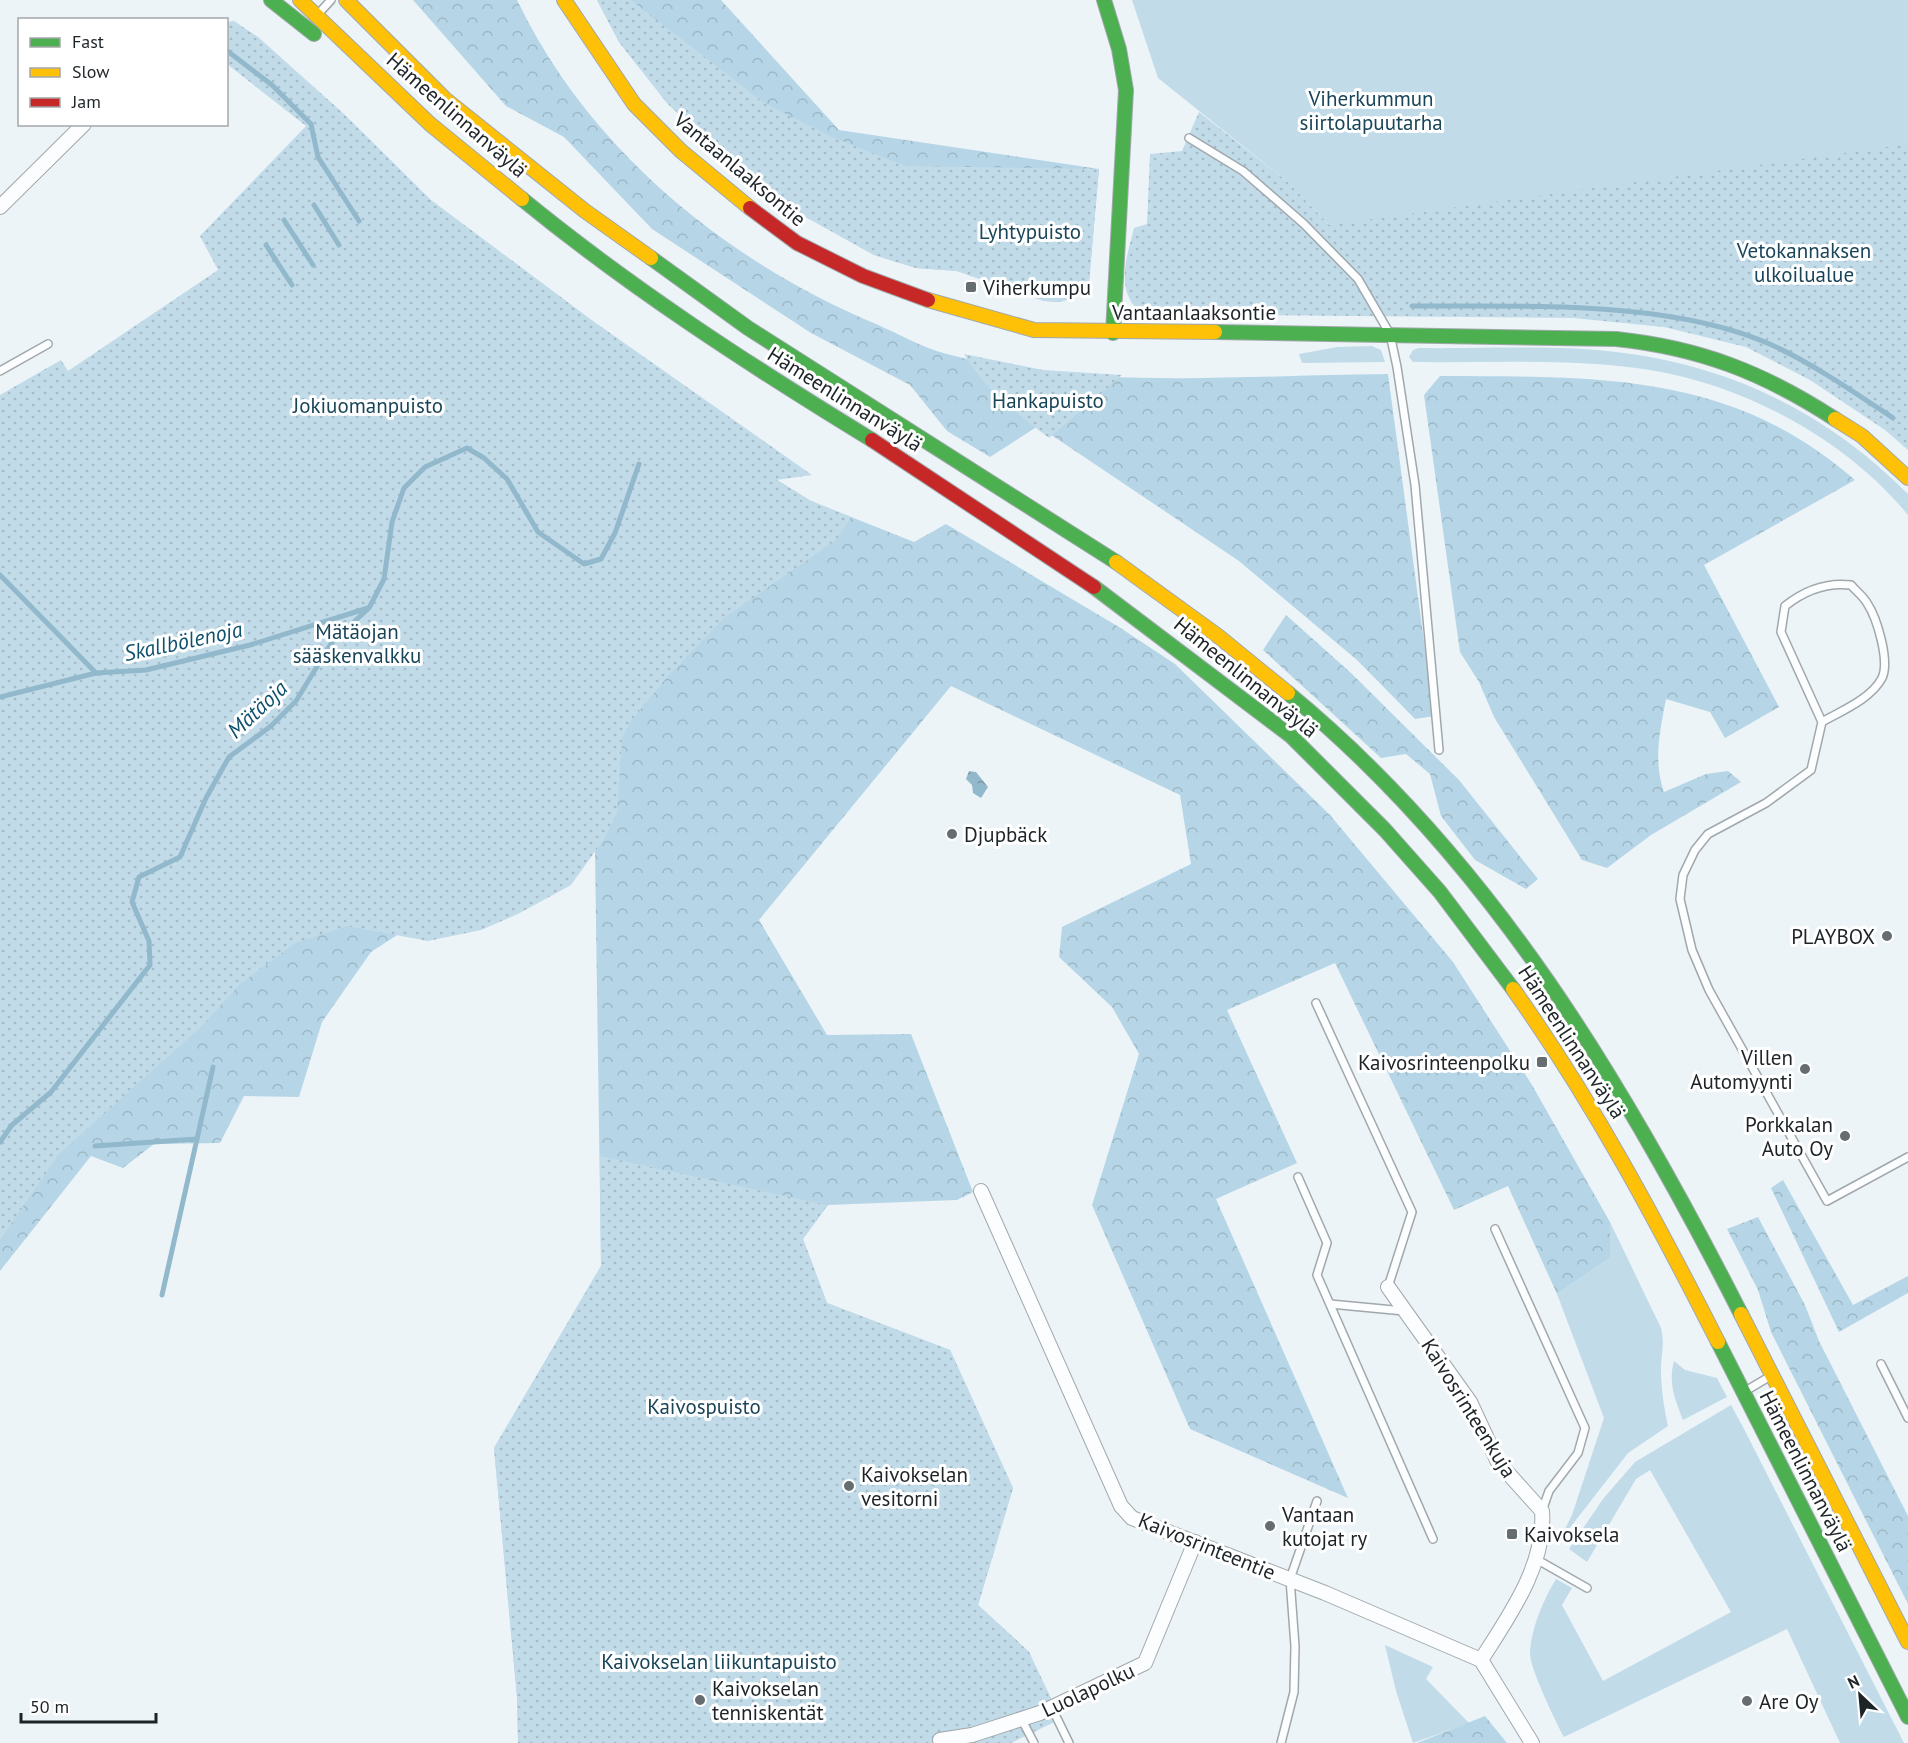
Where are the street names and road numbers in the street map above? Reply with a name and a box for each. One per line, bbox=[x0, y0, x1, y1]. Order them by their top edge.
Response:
street label: Hämeenlinnanväylä bbox=[381, 47, 533, 183]
street label: Vantaanlaaksontie bbox=[668, 105, 812, 232]
street label: Vantaanlaaksontie bbox=[1111, 299, 1276, 326]
street label: Hämeenlinnanväylä bbox=[763, 340, 927, 458]
street label: Hämeenlinnanväylä bbox=[1168, 611, 1324, 743]
street label: Hämeenlinnanväylä bbox=[1512, 960, 1632, 1124]
street label: Kaivosrinteenkuja bbox=[1415, 1333, 1523, 1483]
street label: Hämeenlinnanväylä bbox=[1754, 1386, 1858, 1556]
street label: Kaivosrinteentie bbox=[1135, 1506, 1279, 1586]
street label: Luolapolku bbox=[1037, 1657, 1139, 1723]

